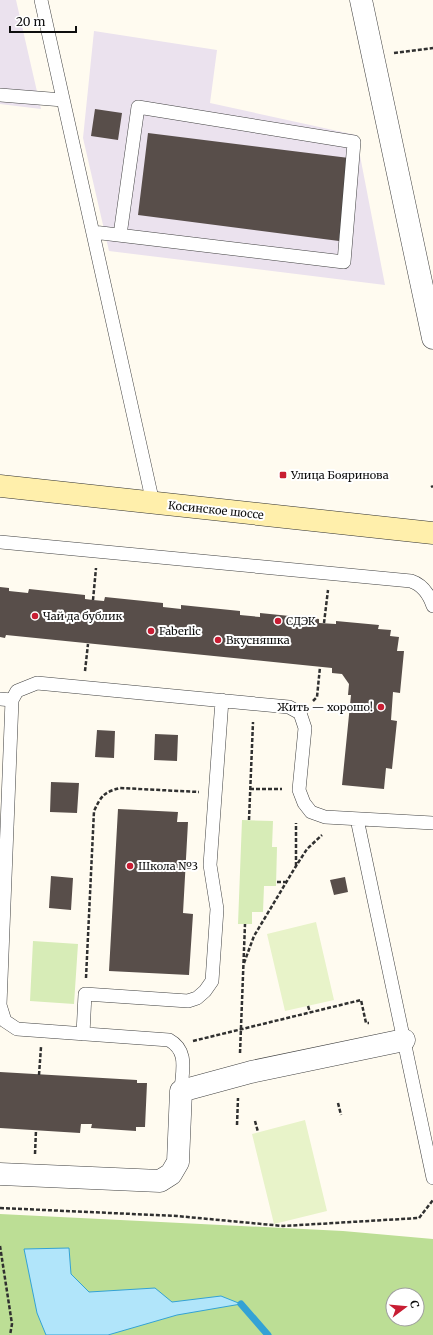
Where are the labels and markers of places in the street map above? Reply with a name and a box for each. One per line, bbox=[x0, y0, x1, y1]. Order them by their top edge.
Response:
place label: Улица Бояринова bbox=[290, 468, 389, 482]
marker: Улица Бояринова bbox=[278, 470, 288, 480]
place label: Чай да бублик bbox=[43, 609, 123, 623]
marker: Чай да бублик bbox=[30, 611, 40, 621]
place label: СДЭК bbox=[286, 614, 316, 628]
marker: СДЭК bbox=[273, 616, 283, 626]
place label: Faberlic bbox=[159, 624, 201, 638]
marker: Faberlic bbox=[146, 626, 156, 636]
place label: Вкусняшка bbox=[226, 633, 290, 647]
marker: Вкусняшка bbox=[213, 635, 223, 645]
place label: Жить — хорошо! bbox=[277, 700, 373, 714]
marker: Жить — хорошо! bbox=[376, 702, 386, 712]
place label: Школа №3 bbox=[138, 859, 198, 873]
marker: Школа №3 bbox=[125, 861, 135, 871]

